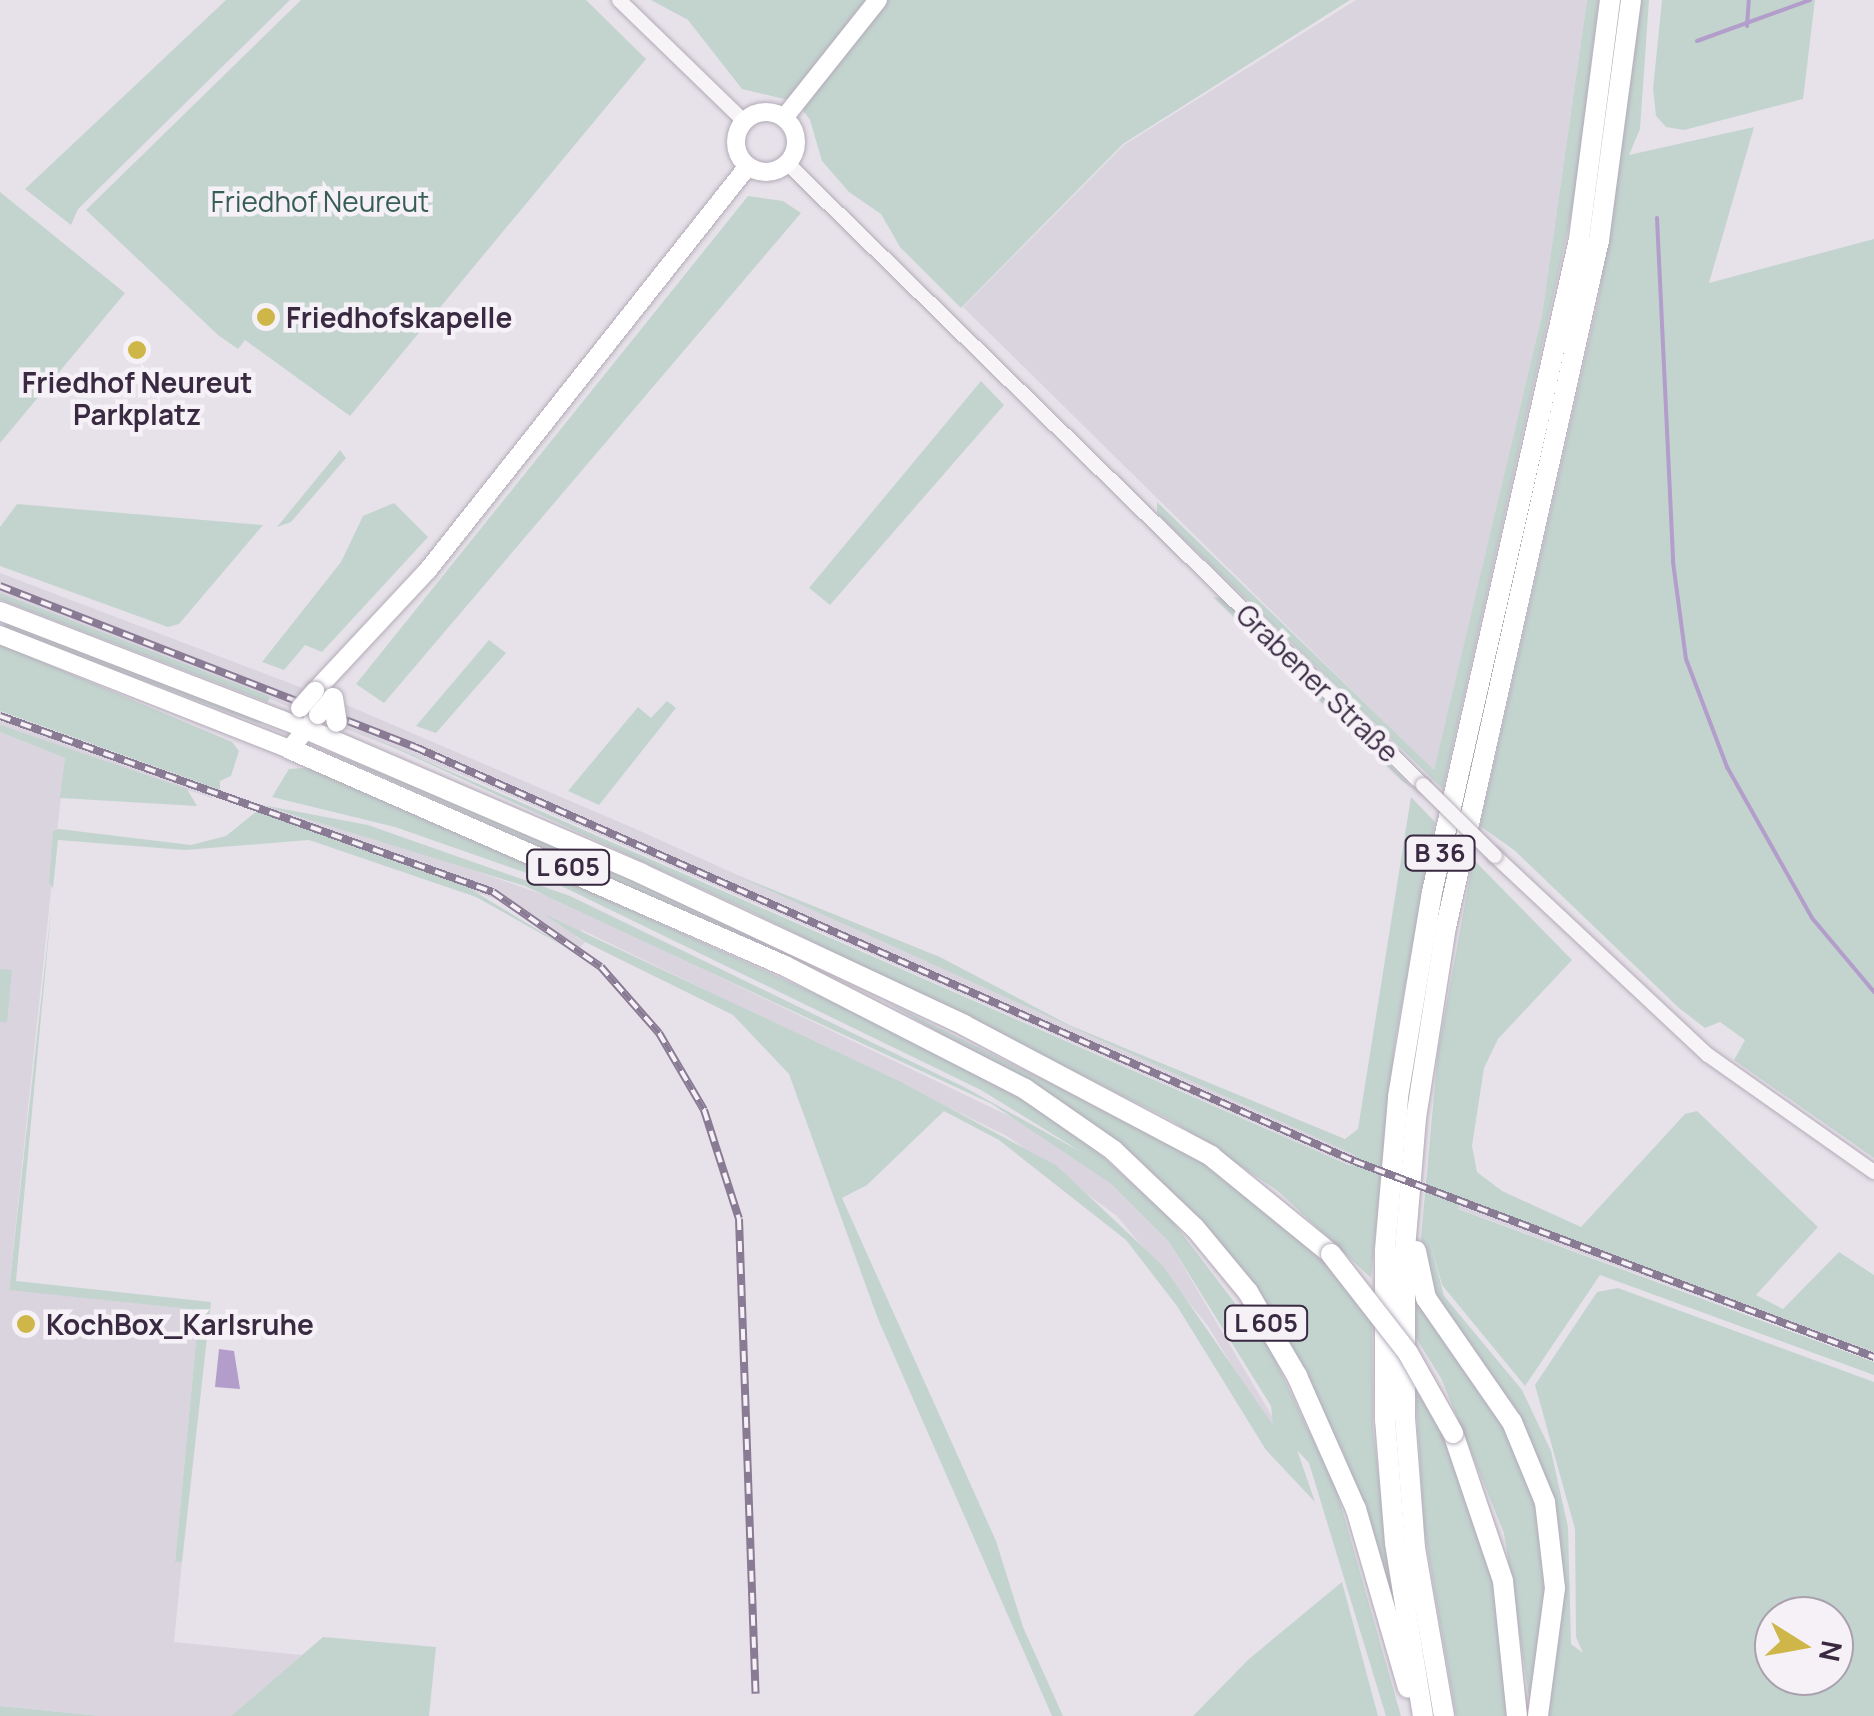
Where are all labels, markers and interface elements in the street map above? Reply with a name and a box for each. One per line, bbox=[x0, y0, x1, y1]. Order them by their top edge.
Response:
park label: Friedhof Neureut bbox=[211, 184, 429, 218]
place label: Friedhofskapelle bbox=[286, 300, 512, 334]
marker: Friedhofskapelle bbox=[255, 306, 277, 328]
marker: Friedhof Neureut Parkplatz bbox=[126, 339, 148, 361]
place label: Friedhof Neureut Parkplatz bbox=[22, 365, 252, 431]
street label: Grabener Straße bbox=[1230, 597, 1406, 769]
road number: B 36 bbox=[1402, 833, 1478, 873]
road number: L 605 bbox=[526, 847, 610, 887]
road number: L 605 bbox=[1224, 1303, 1308, 1343]
place label: KochBox_Karlsruhe bbox=[46, 1307, 314, 1341]
marker: KochBox_Karlsruhe bbox=[15, 1313, 37, 1335]
north arrow bbox=[1754, 1596, 1854, 1696]
text: N bbox=[1811, 1638, 1852, 1665]

